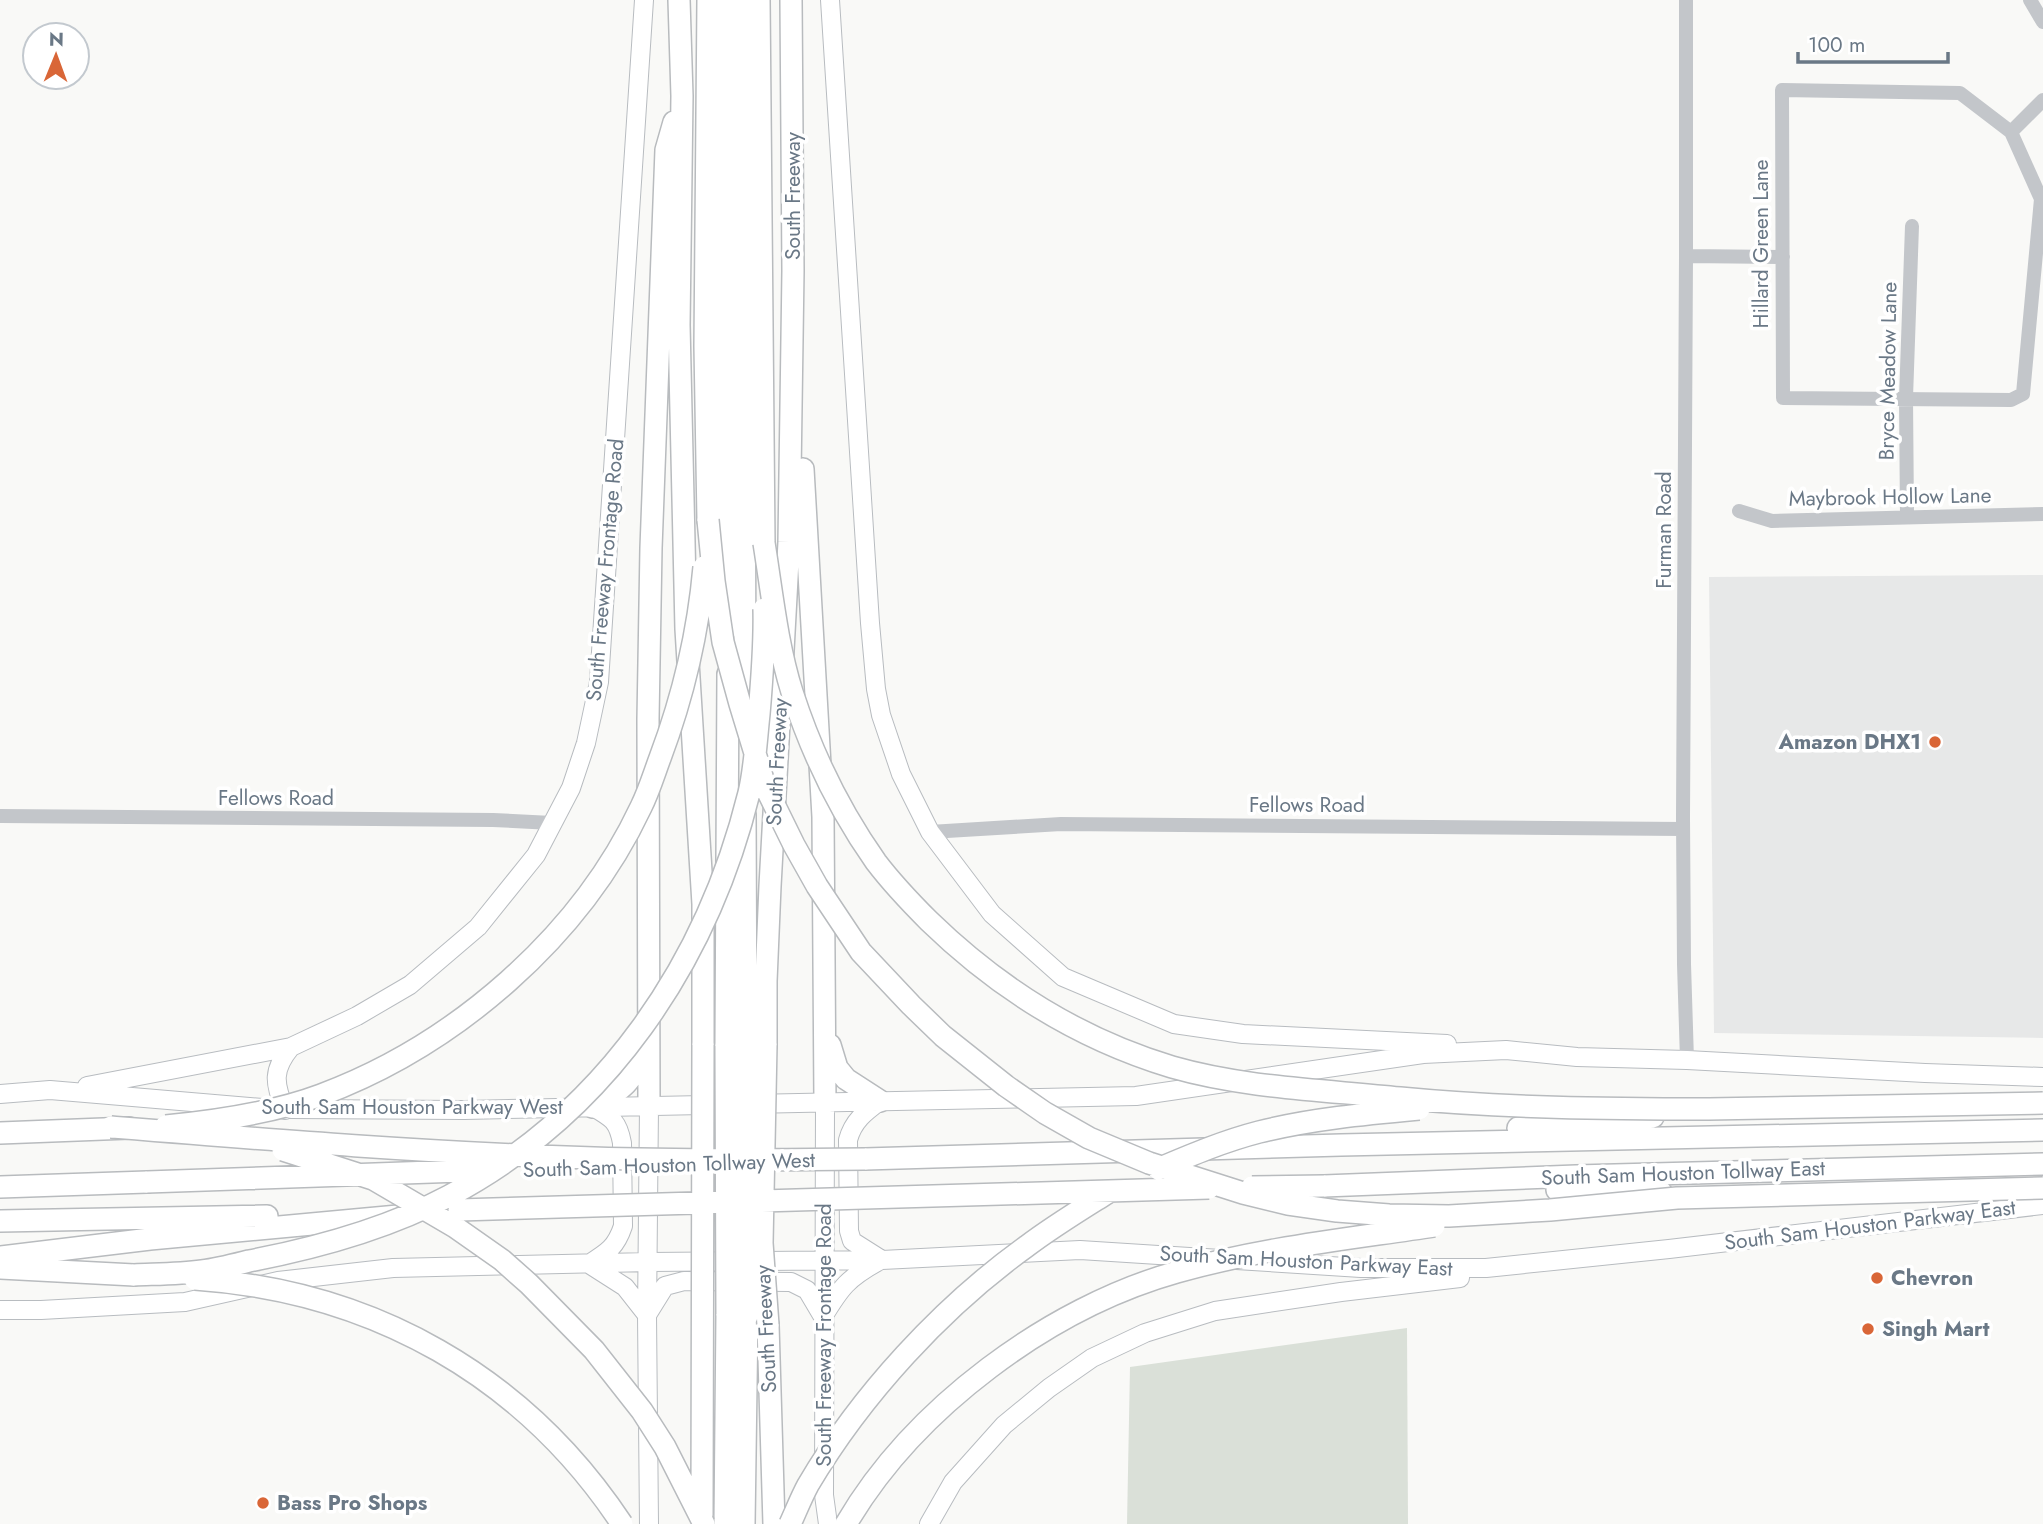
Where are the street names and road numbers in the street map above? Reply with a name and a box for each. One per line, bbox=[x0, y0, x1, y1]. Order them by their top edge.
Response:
street label: South Freeway bbox=[778, 131, 808, 260]
street label: Hillard Green Lane bbox=[1746, 159, 1776, 329]
street label: Bryce Meadow Lane bbox=[1871, 281, 1905, 461]
street label: South Freeway Frontage Road bbox=[579, 437, 631, 703]
street label: Furman Road bbox=[1649, 471, 1679, 589]
street label: Maybrook Hollow Lane bbox=[1788, 480, 1992, 514]
street label: South Freeway bbox=[759, 696, 795, 827]
street label: Fellows Road bbox=[218, 783, 334, 813]
street label: Fellows Road bbox=[1249, 790, 1365, 820]
street label: South Sam Houston Parkway West bbox=[261, 1092, 563, 1122]
street label: South Sam Houston Tollway West bbox=[522, 1145, 816, 1185]
street label: South Sam Houston Tollway East bbox=[1540, 1153, 1826, 1193]
street label: South Sam Houston Parkway East bbox=[1723, 1192, 2017, 1258]
street label: South Freeway Frontage Road bbox=[809, 1203, 839, 1467]
street label: South Sam Houston Parkway East bbox=[1159, 1238, 1453, 1284]
street label: South Freeway bbox=[748, 1263, 784, 1394]

